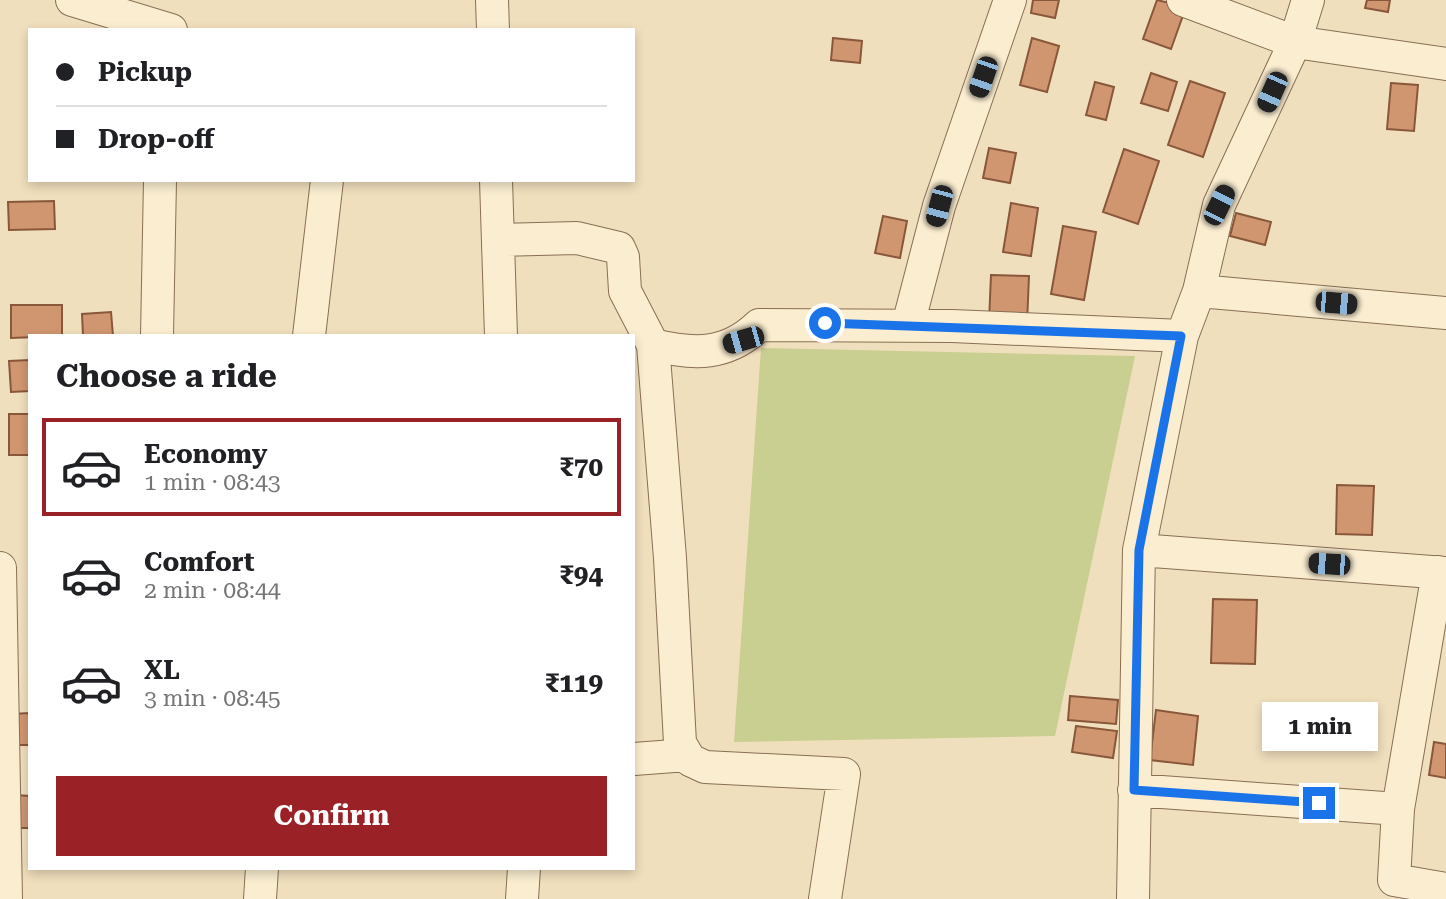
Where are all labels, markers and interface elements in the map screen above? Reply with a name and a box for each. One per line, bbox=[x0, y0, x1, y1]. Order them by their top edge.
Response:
car bbox=[967, 54, 1000, 100]
text: Pickup bbox=[98, 57, 192, 87]
car bbox=[1254, 69, 1291, 115]
text: Drop-off bbox=[98, 124, 214, 154]
car bbox=[1201, 182, 1238, 228]
car bbox=[924, 183, 955, 229]
car bbox=[1315, 291, 1358, 315]
route start bbox=[809, 307, 841, 339]
car bbox=[720, 324, 767, 356]
text: Choose a ride bbox=[56, 357, 277, 395]
icon: car bbox=[60, 436, 123, 499]
text: Economy bbox=[144, 439, 267, 469]
text: ₹70 bbox=[559, 452, 603, 482]
text: 1 min · 08:43 bbox=[144, 469, 281, 496]
icon: car bbox=[60, 544, 123, 607]
text: Comfort bbox=[144, 547, 254, 577]
car bbox=[1308, 552, 1351, 576]
text: ₹94 bbox=[559, 560, 603, 590]
text: 2 min · 08:44 bbox=[144, 577, 281, 604]
icon: car bbox=[60, 652, 123, 715]
text: XL bbox=[144, 655, 180, 685]
text: ₹119 bbox=[545, 668, 603, 698]
text: 3 min · 08:45 bbox=[144, 685, 281, 712]
callout: 1 min bbox=[1261, 702, 1377, 750]
text: 1 min bbox=[1288, 713, 1352, 740]
button: Confirm bbox=[56, 776, 607, 856]
route end bbox=[1303, 787, 1335, 819]

